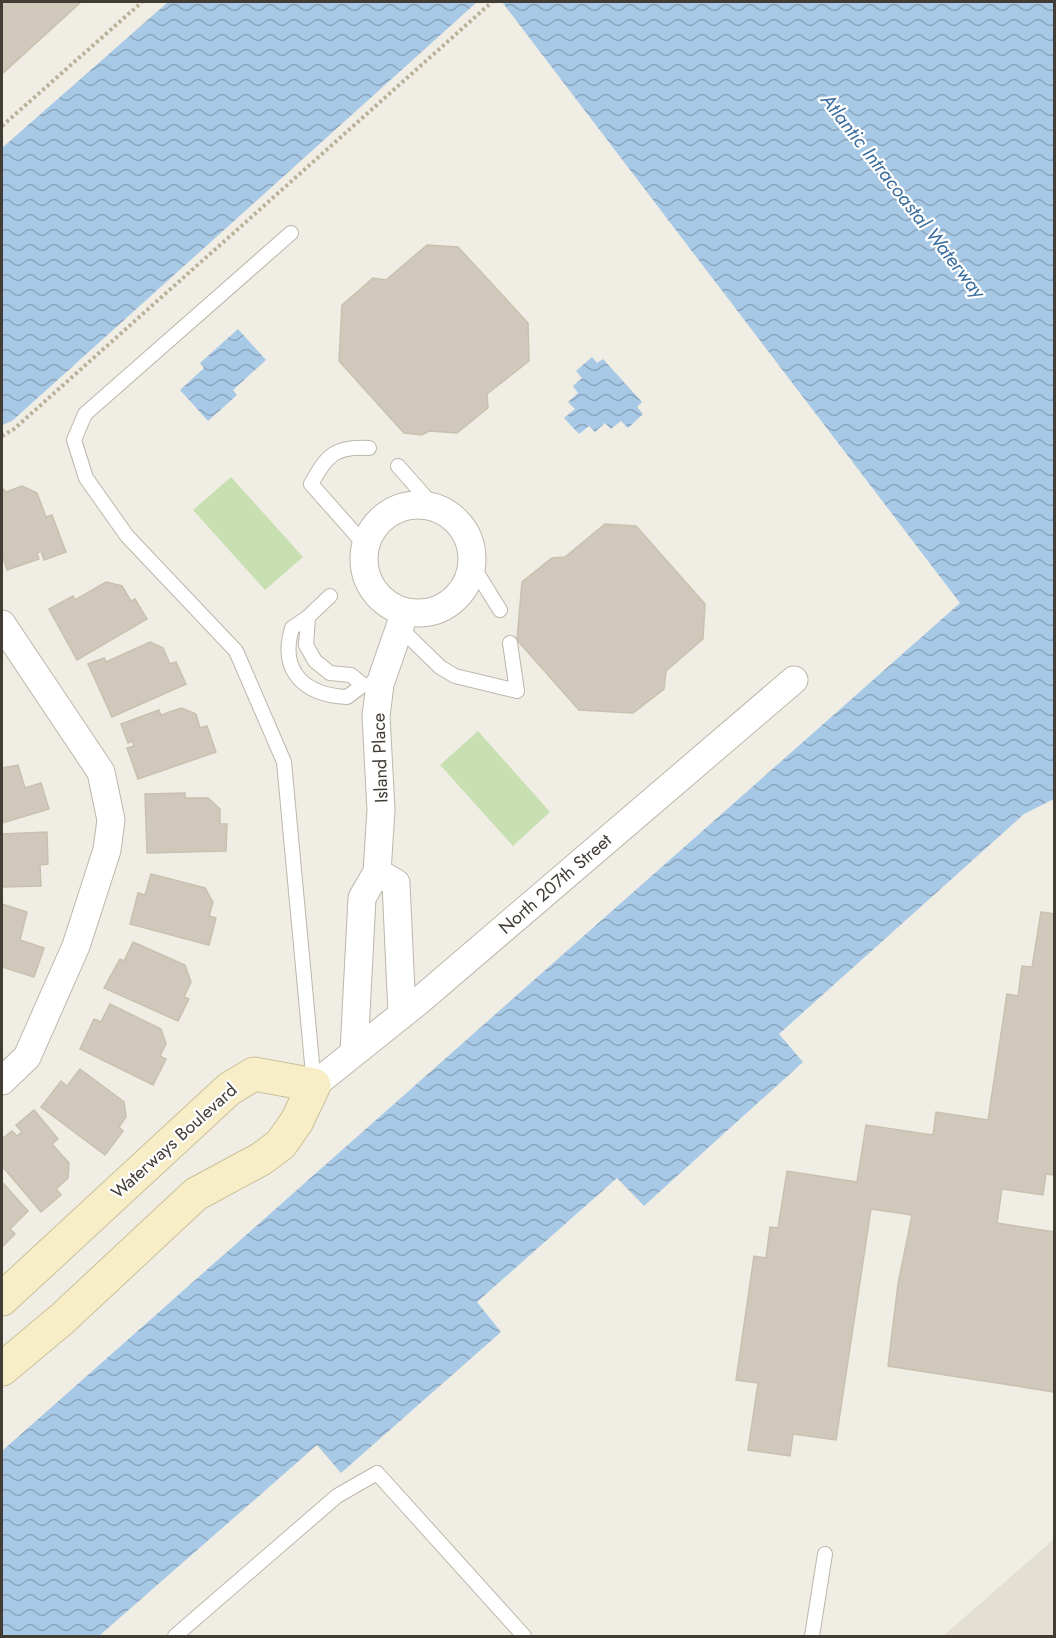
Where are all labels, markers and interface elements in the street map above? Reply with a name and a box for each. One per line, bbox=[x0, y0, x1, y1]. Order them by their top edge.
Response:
water label: Atlantic Intracoastal Waterway bbox=[813, 86, 993, 306]
street label: Island Place bbox=[365, 713, 395, 803]
street label: North 207th Street bbox=[493, 827, 618, 940]
street label: Waterways Boulevard bbox=[105, 1077, 243, 1205]

